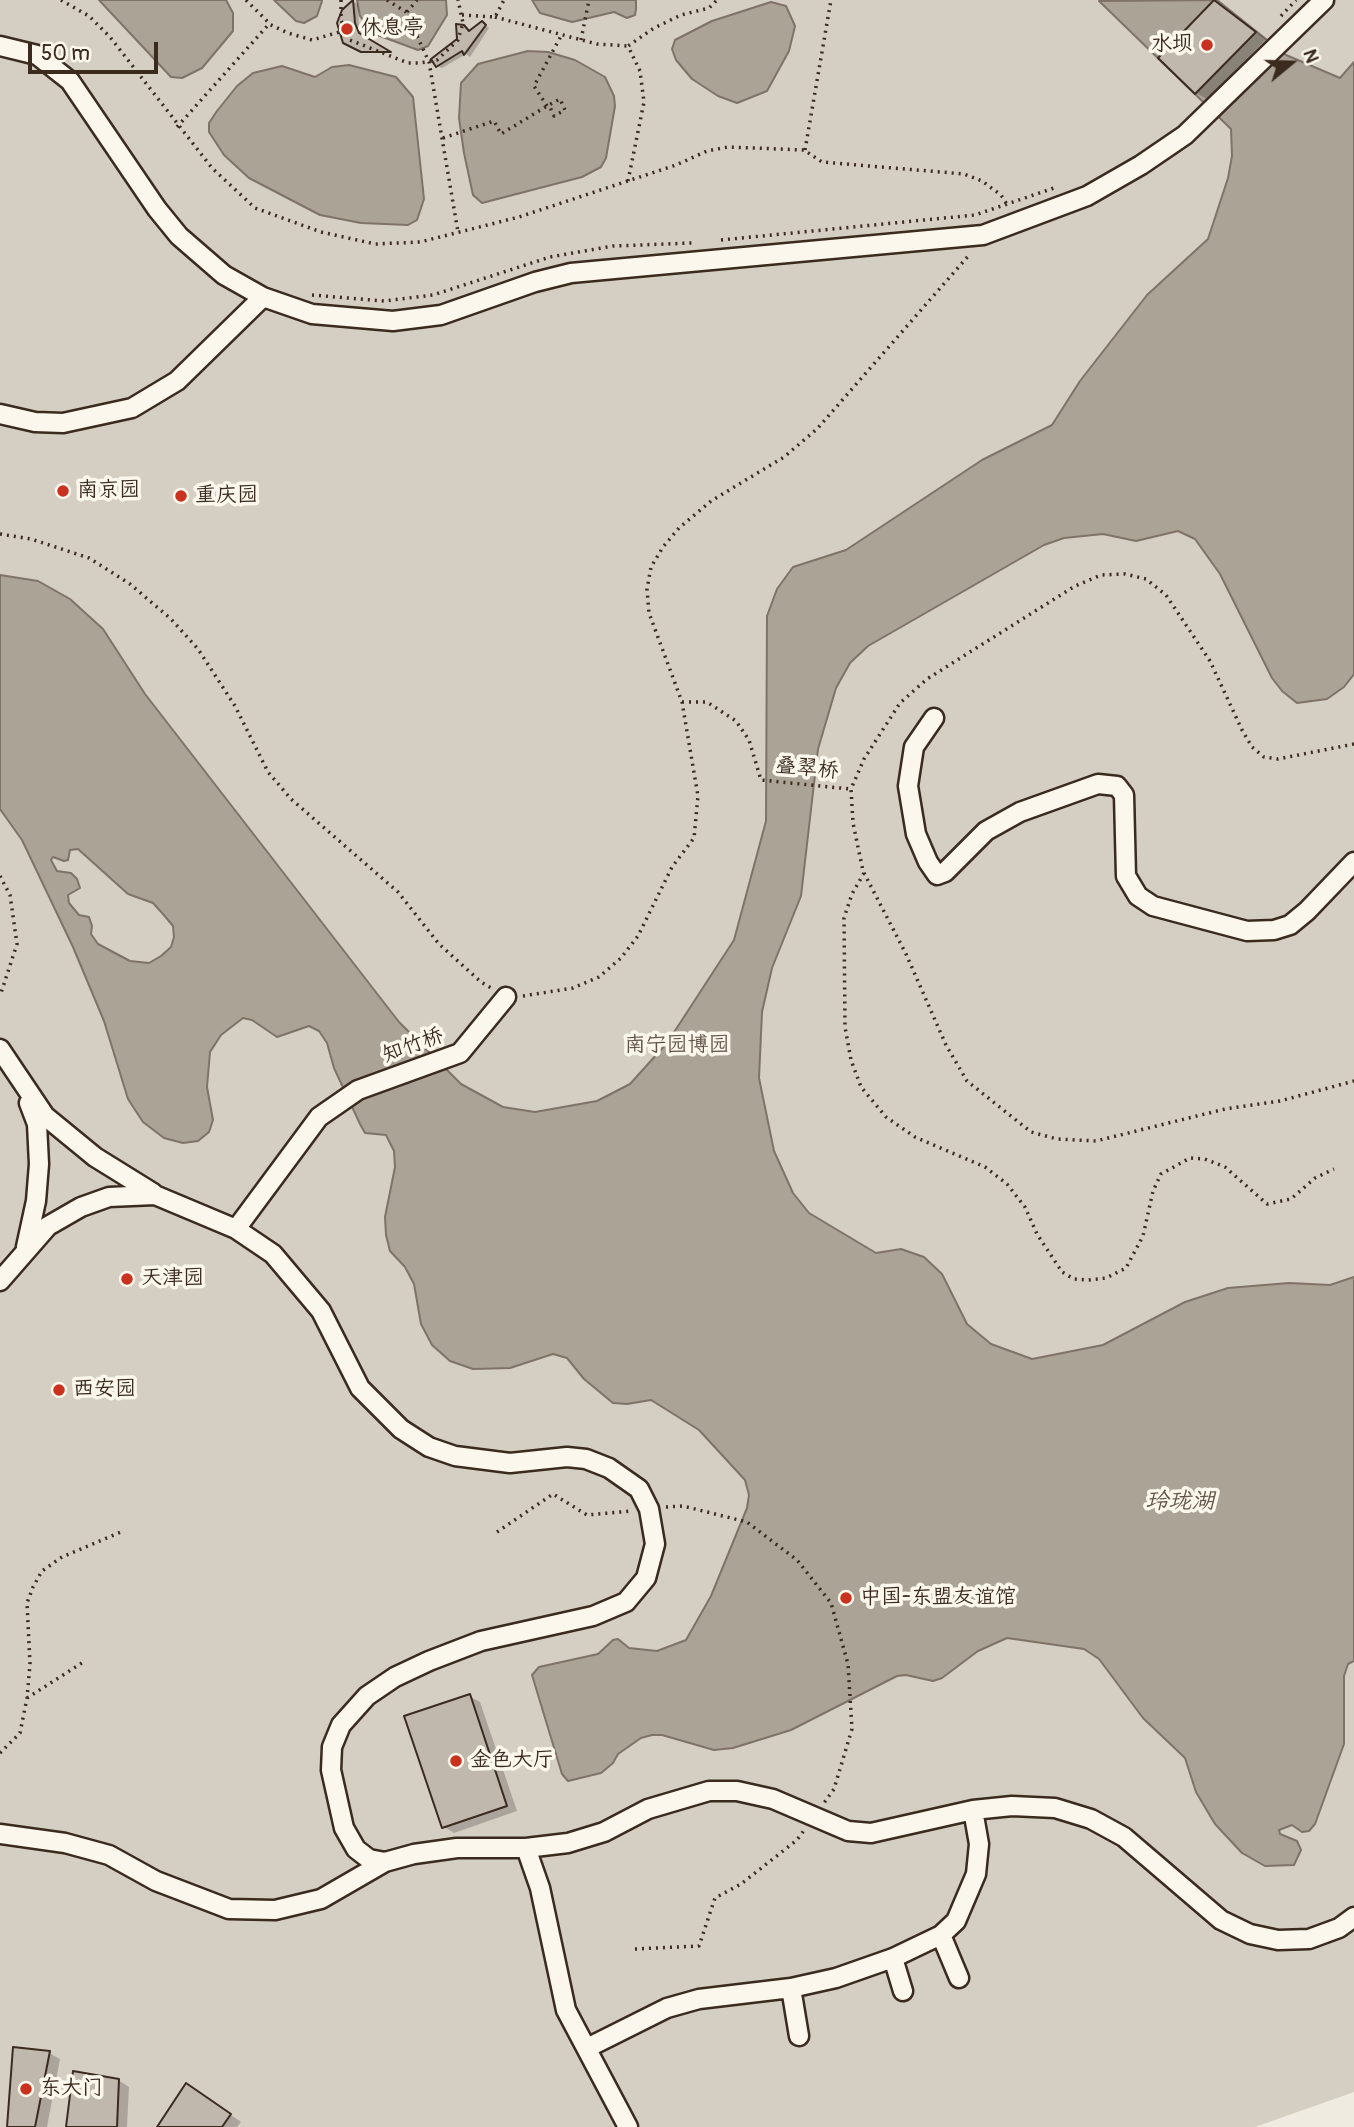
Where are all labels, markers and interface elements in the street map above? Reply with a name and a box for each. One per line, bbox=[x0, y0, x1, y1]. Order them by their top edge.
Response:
place label: 休息亭 bbox=[361, 16, 424, 42]
marker: 休息亭 bbox=[339, 21, 355, 37]
scale bar bbox=[32, 28, 161, 72]
north arrow bbox=[1256, 28, 1326, 98]
place label: 水坝 bbox=[1151, 32, 1193, 58]
marker: 水坝 bbox=[1199, 37, 1215, 53]
text: 50 m bbox=[41, 40, 90, 67]
text: N bbox=[1297, 46, 1324, 66]
place label: 南京园 bbox=[77, 478, 140, 504]
marker: 南京园 bbox=[55, 483, 71, 499]
place label: 重庆园 bbox=[195, 483, 258, 509]
marker: 重庆园 bbox=[173, 488, 189, 504]
street label: 叠翠桥 bbox=[774, 753, 840, 785]
street label: 知竹桥 bbox=[379, 1023, 447, 1069]
park label: 南宁园博园 bbox=[625, 1033, 729, 1059]
place label: 天津园 bbox=[141, 1266, 204, 1292]
marker: 天津园 bbox=[119, 1271, 135, 1287]
place label: 西安园 bbox=[73, 1377, 136, 1403]
marker: 西安园 bbox=[51, 1382, 67, 1398]
water label: 玲珑湖 bbox=[1146, 1488, 1214, 1516]
place label: 中国-东盟友谊馆 bbox=[860, 1585, 1016, 1611]
marker: 中国-东盟友谊馆 bbox=[838, 1590, 854, 1606]
place label: 金色大厅 bbox=[470, 1748, 554, 1774]
marker: 金色大厅 bbox=[448, 1753, 464, 1769]
place label: 东大门 bbox=[40, 2076, 103, 2102]
marker: 东大门 bbox=[18, 2081, 34, 2097]

